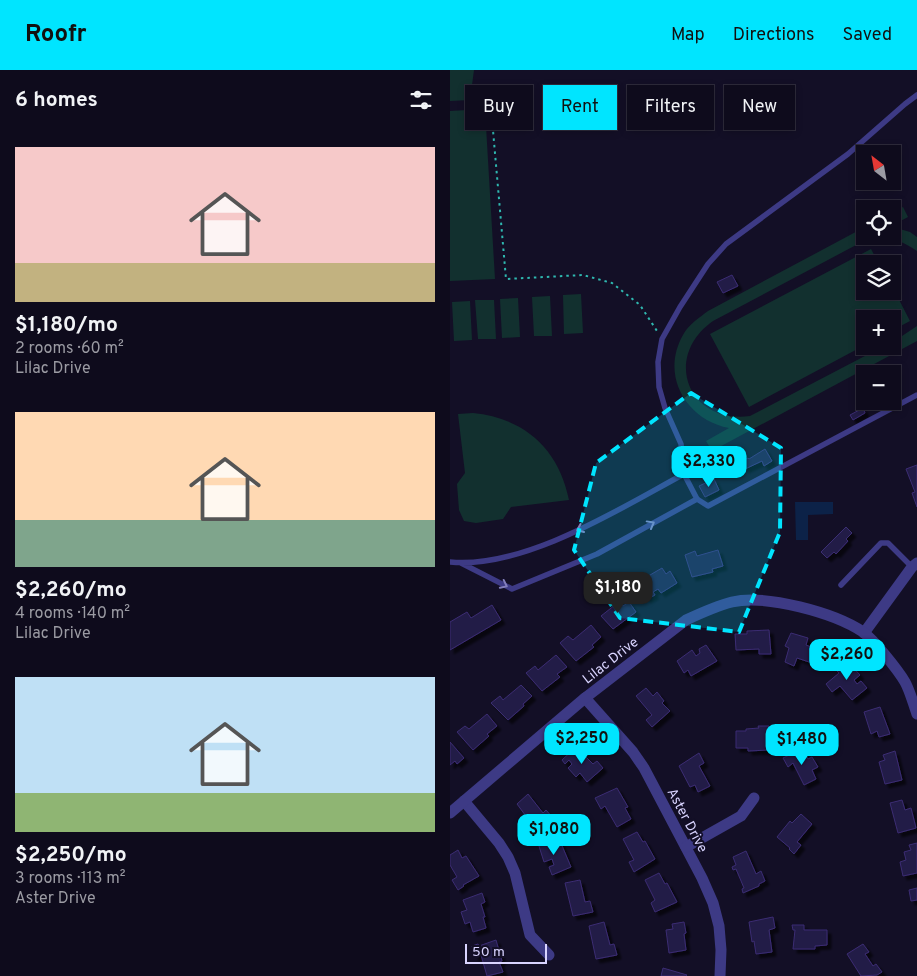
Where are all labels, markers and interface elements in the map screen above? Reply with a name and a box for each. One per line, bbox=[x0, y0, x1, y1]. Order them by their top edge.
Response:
text: Roofr bbox=[25, 20, 87, 50]
text: Map bbox=[671, 24, 705, 47]
text: Directions bbox=[733, 24, 815, 47]
text: Saved bbox=[843, 24, 892, 47]
chip: Buy bbox=[465, 85, 533, 130]
chip: Rent bbox=[543, 85, 617, 130]
chip: Filters bbox=[627, 85, 714, 130]
chip: New bbox=[724, 85, 795, 130]
icon: filters bbox=[407, 86, 435, 114]
text: 6 homes bbox=[15, 87, 98, 114]
north arrow bbox=[856, 145, 901, 190]
map controls bbox=[856, 145, 901, 410]
icon: home bbox=[180, 179, 270, 269]
button: locate bbox=[856, 200, 901, 245]
button: layers bbox=[856, 255, 901, 300]
button: + bbox=[856, 310, 901, 355]
text: $1,180/mo bbox=[15, 312, 118, 339]
text: 2 rooms · 60 m² bbox=[15, 339, 124, 359]
text: Lilac Drive bbox=[15, 359, 91, 379]
button: − bbox=[856, 365, 901, 410]
icon: home bbox=[180, 444, 270, 534]
pin: $2,330 bbox=[668, 446, 750, 488]
text: $2,330 bbox=[683, 452, 735, 472]
one-way arrow bbox=[646, 520, 655, 530]
one-way arrow bbox=[576, 523, 585, 534]
pin: $1,180 bbox=[577, 572, 659, 614]
text: $2,260/mo bbox=[15, 577, 127, 604]
text: $1,180 bbox=[595, 578, 641, 598]
one-way arrow bbox=[499, 579, 508, 589]
text: 4 rooms · 140 m² bbox=[15, 604, 130, 624]
text: Lilac Drive bbox=[15, 624, 91, 644]
street label: Lilac Drive bbox=[580, 634, 642, 688]
pin: $2,260 bbox=[806, 638, 888, 681]
text: $2,260 bbox=[820, 645, 874, 665]
icon: home bbox=[180, 709, 270, 799]
pin: $2,250 bbox=[541, 722, 623, 765]
pin: $1,480 bbox=[761, 724, 843, 766]
text: $2,250 bbox=[555, 729, 609, 749]
text: $1,480 bbox=[777, 730, 827, 750]
street label: Aster Drive bbox=[663, 786, 711, 856]
pin: $1,080 bbox=[513, 814, 595, 856]
text: $1,080 bbox=[528, 820, 580, 840]
text: $2,250/mo bbox=[15, 842, 127, 869]
text: 3 rooms · 113 m² bbox=[15, 869, 126, 889]
text: Aster Drive bbox=[15, 889, 96, 909]
scale bar bbox=[465, 941, 548, 964]
text: 50 m bbox=[472, 944, 505, 961]

